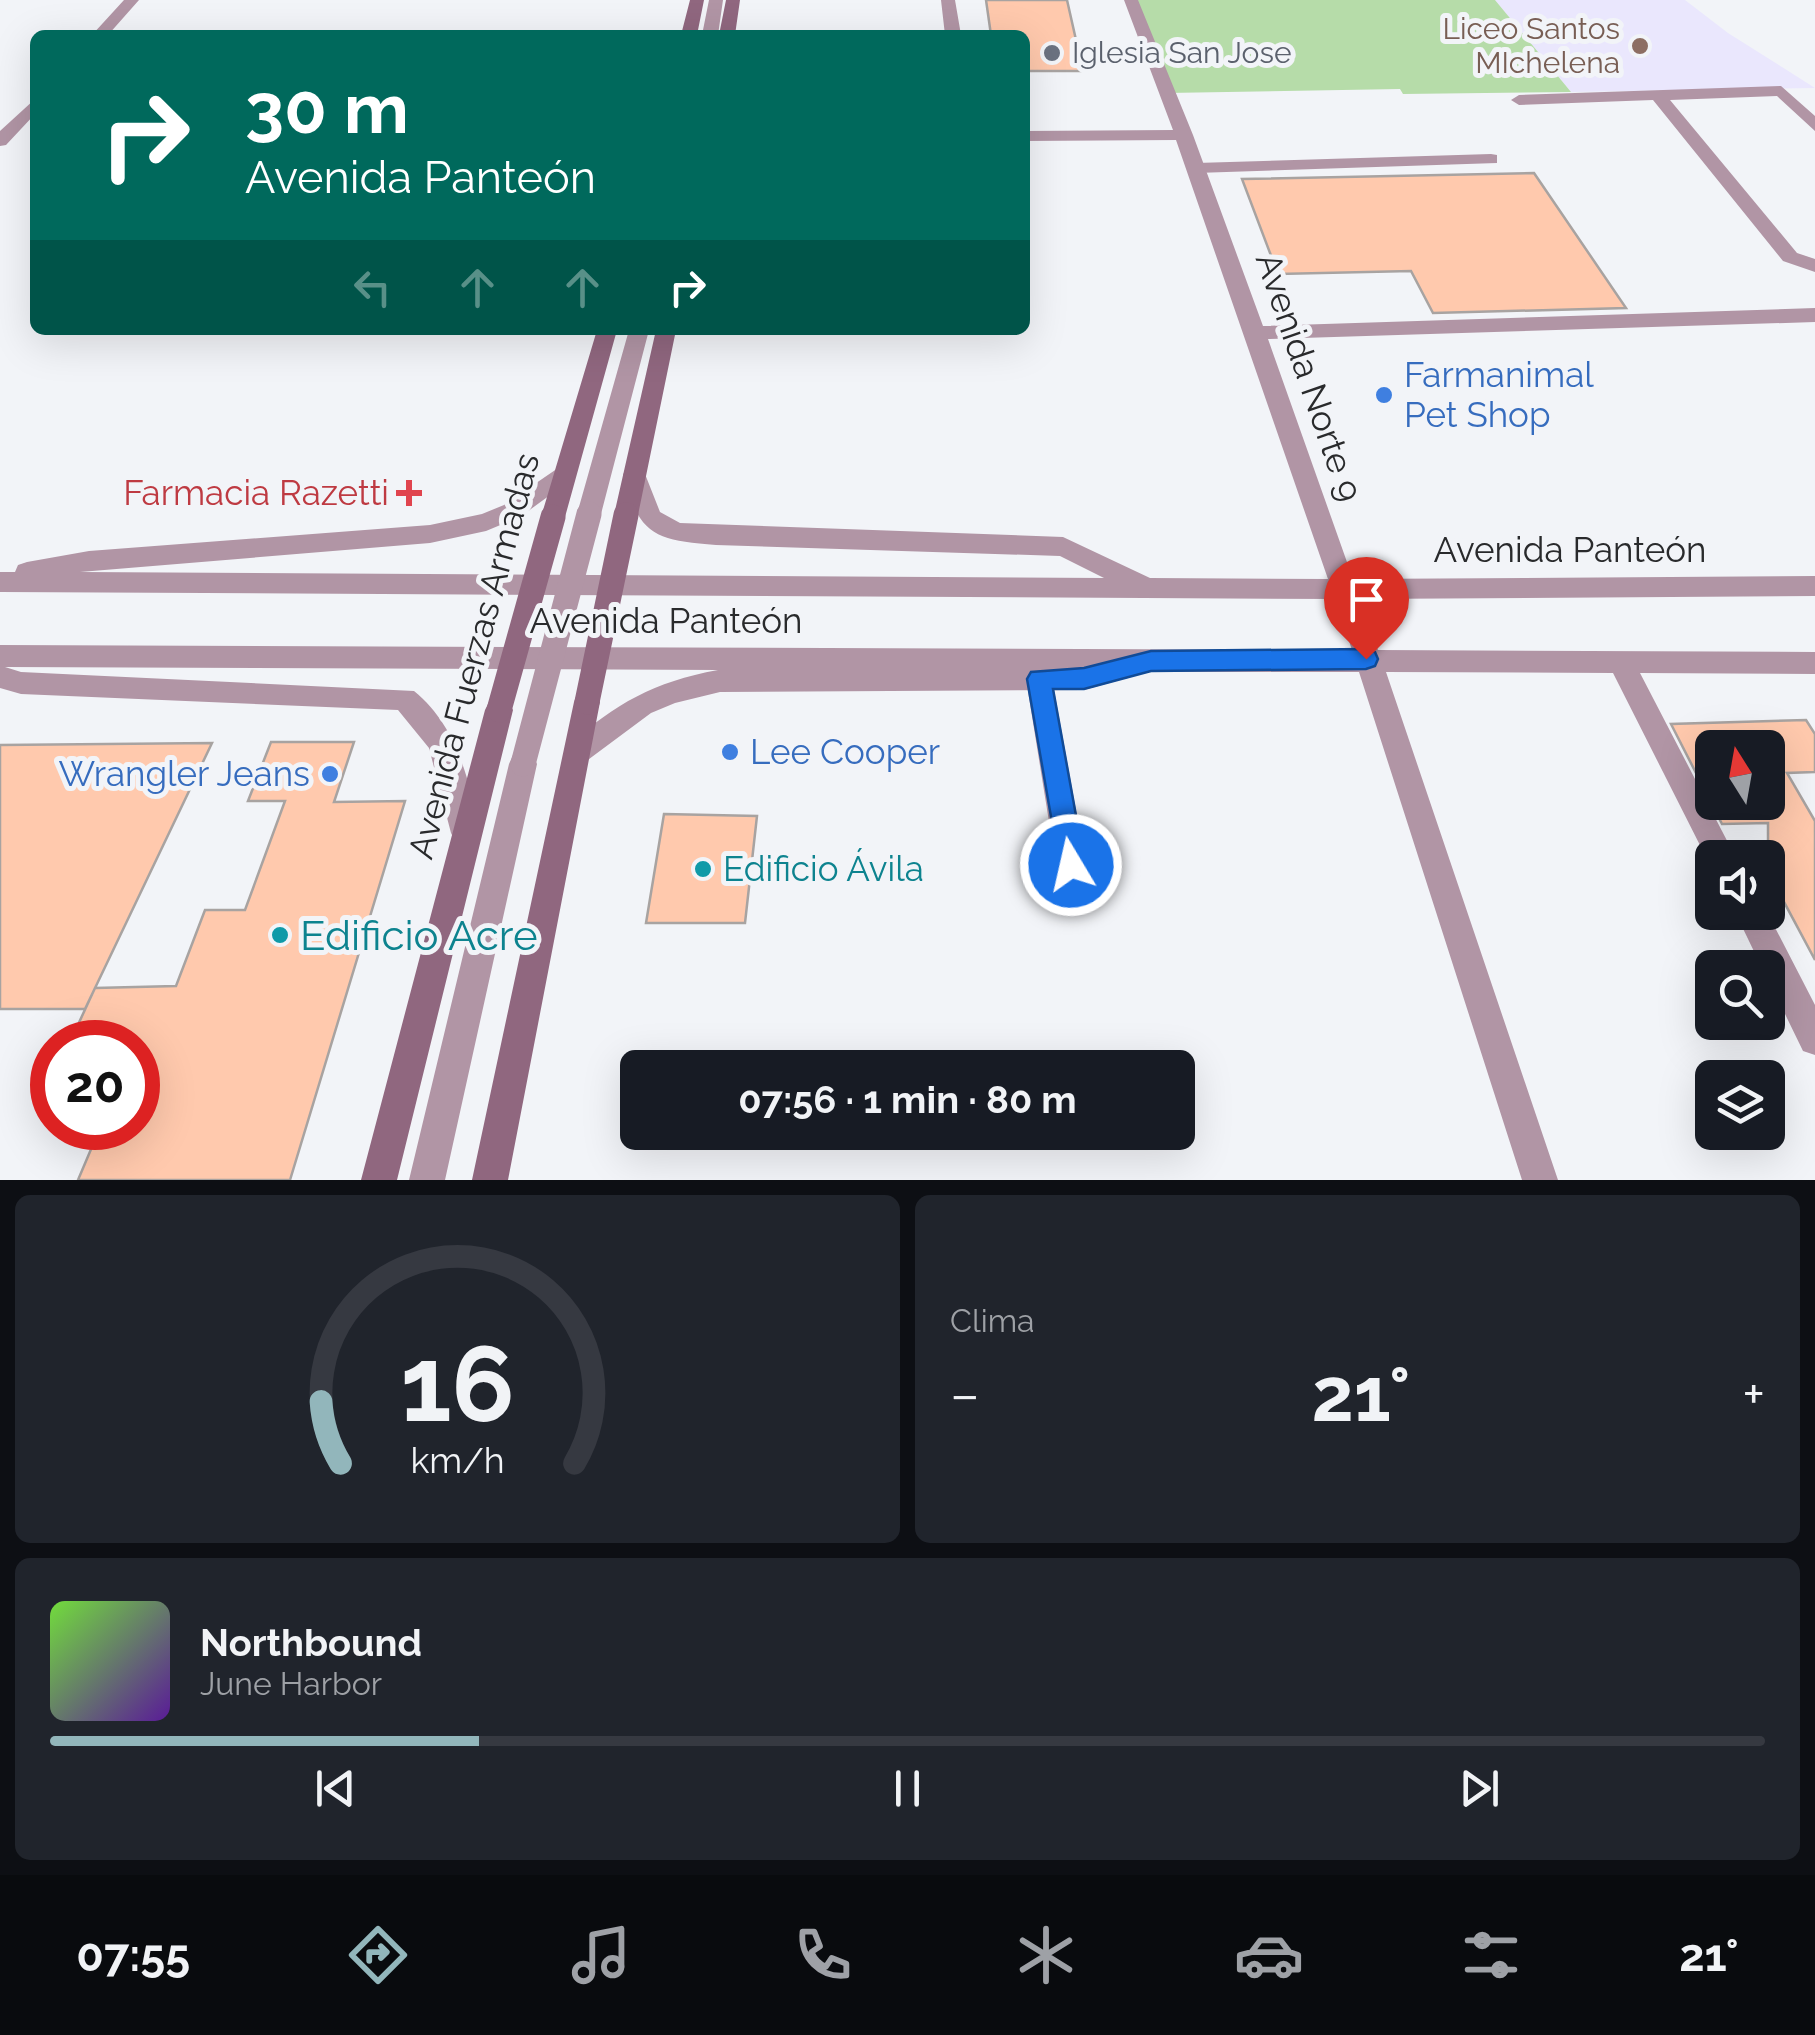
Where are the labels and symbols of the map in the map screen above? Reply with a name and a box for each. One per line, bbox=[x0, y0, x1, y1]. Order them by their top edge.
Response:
place label: Liceo Santos MIchelena bbox=[1443, 11, 1620, 80]
place label: Iglesia San Jose bbox=[1072, 35, 1292, 70]
marker: Liceo Santos MIchelena bbox=[1629, 35, 1651, 57]
marker: Iglesia San Jose bbox=[1041, 42, 1063, 64]
street label: Avenida Norte 9 bbox=[1248, 247, 1371, 506]
place label: Farmanimal Pet Shop bbox=[1404, 354, 1594, 435]
marker: Farmanimal Pet Shop bbox=[1373, 384, 1395, 406]
street label: Avenida Fuerzas Armadas bbox=[400, 449, 547, 863]
place label: Farmacia Razetti bbox=[123, 472, 389, 513]
marker: Farmacia Razetti bbox=[398, 482, 420, 504]
street label: Avenida Panteón bbox=[1434, 529, 1706, 570]
pin bbox=[1324, 557, 1409, 660]
street label: Avenida Panteón bbox=[530, 600, 802, 641]
north arrow bbox=[1695, 730, 1785, 820]
place label: Lee Cooper bbox=[750, 731, 940, 772]
marker: Lee Cooper bbox=[719, 741, 741, 763]
place label: Wrangler Jeans bbox=[59, 753, 310, 794]
marker: Wrangler Jeans bbox=[319, 763, 341, 785]
position arrow bbox=[1019, 813, 1123, 917]
place label: Edificio Ávila bbox=[723, 848, 924, 889]
marker: Edificio Ávila bbox=[692, 858, 714, 880]
place label: Edificio Acre bbox=[300, 911, 538, 960]
marker: Edificio Acre bbox=[269, 924, 291, 946]
speed limit sign: 20 bbox=[30, 1020, 160, 1150]

